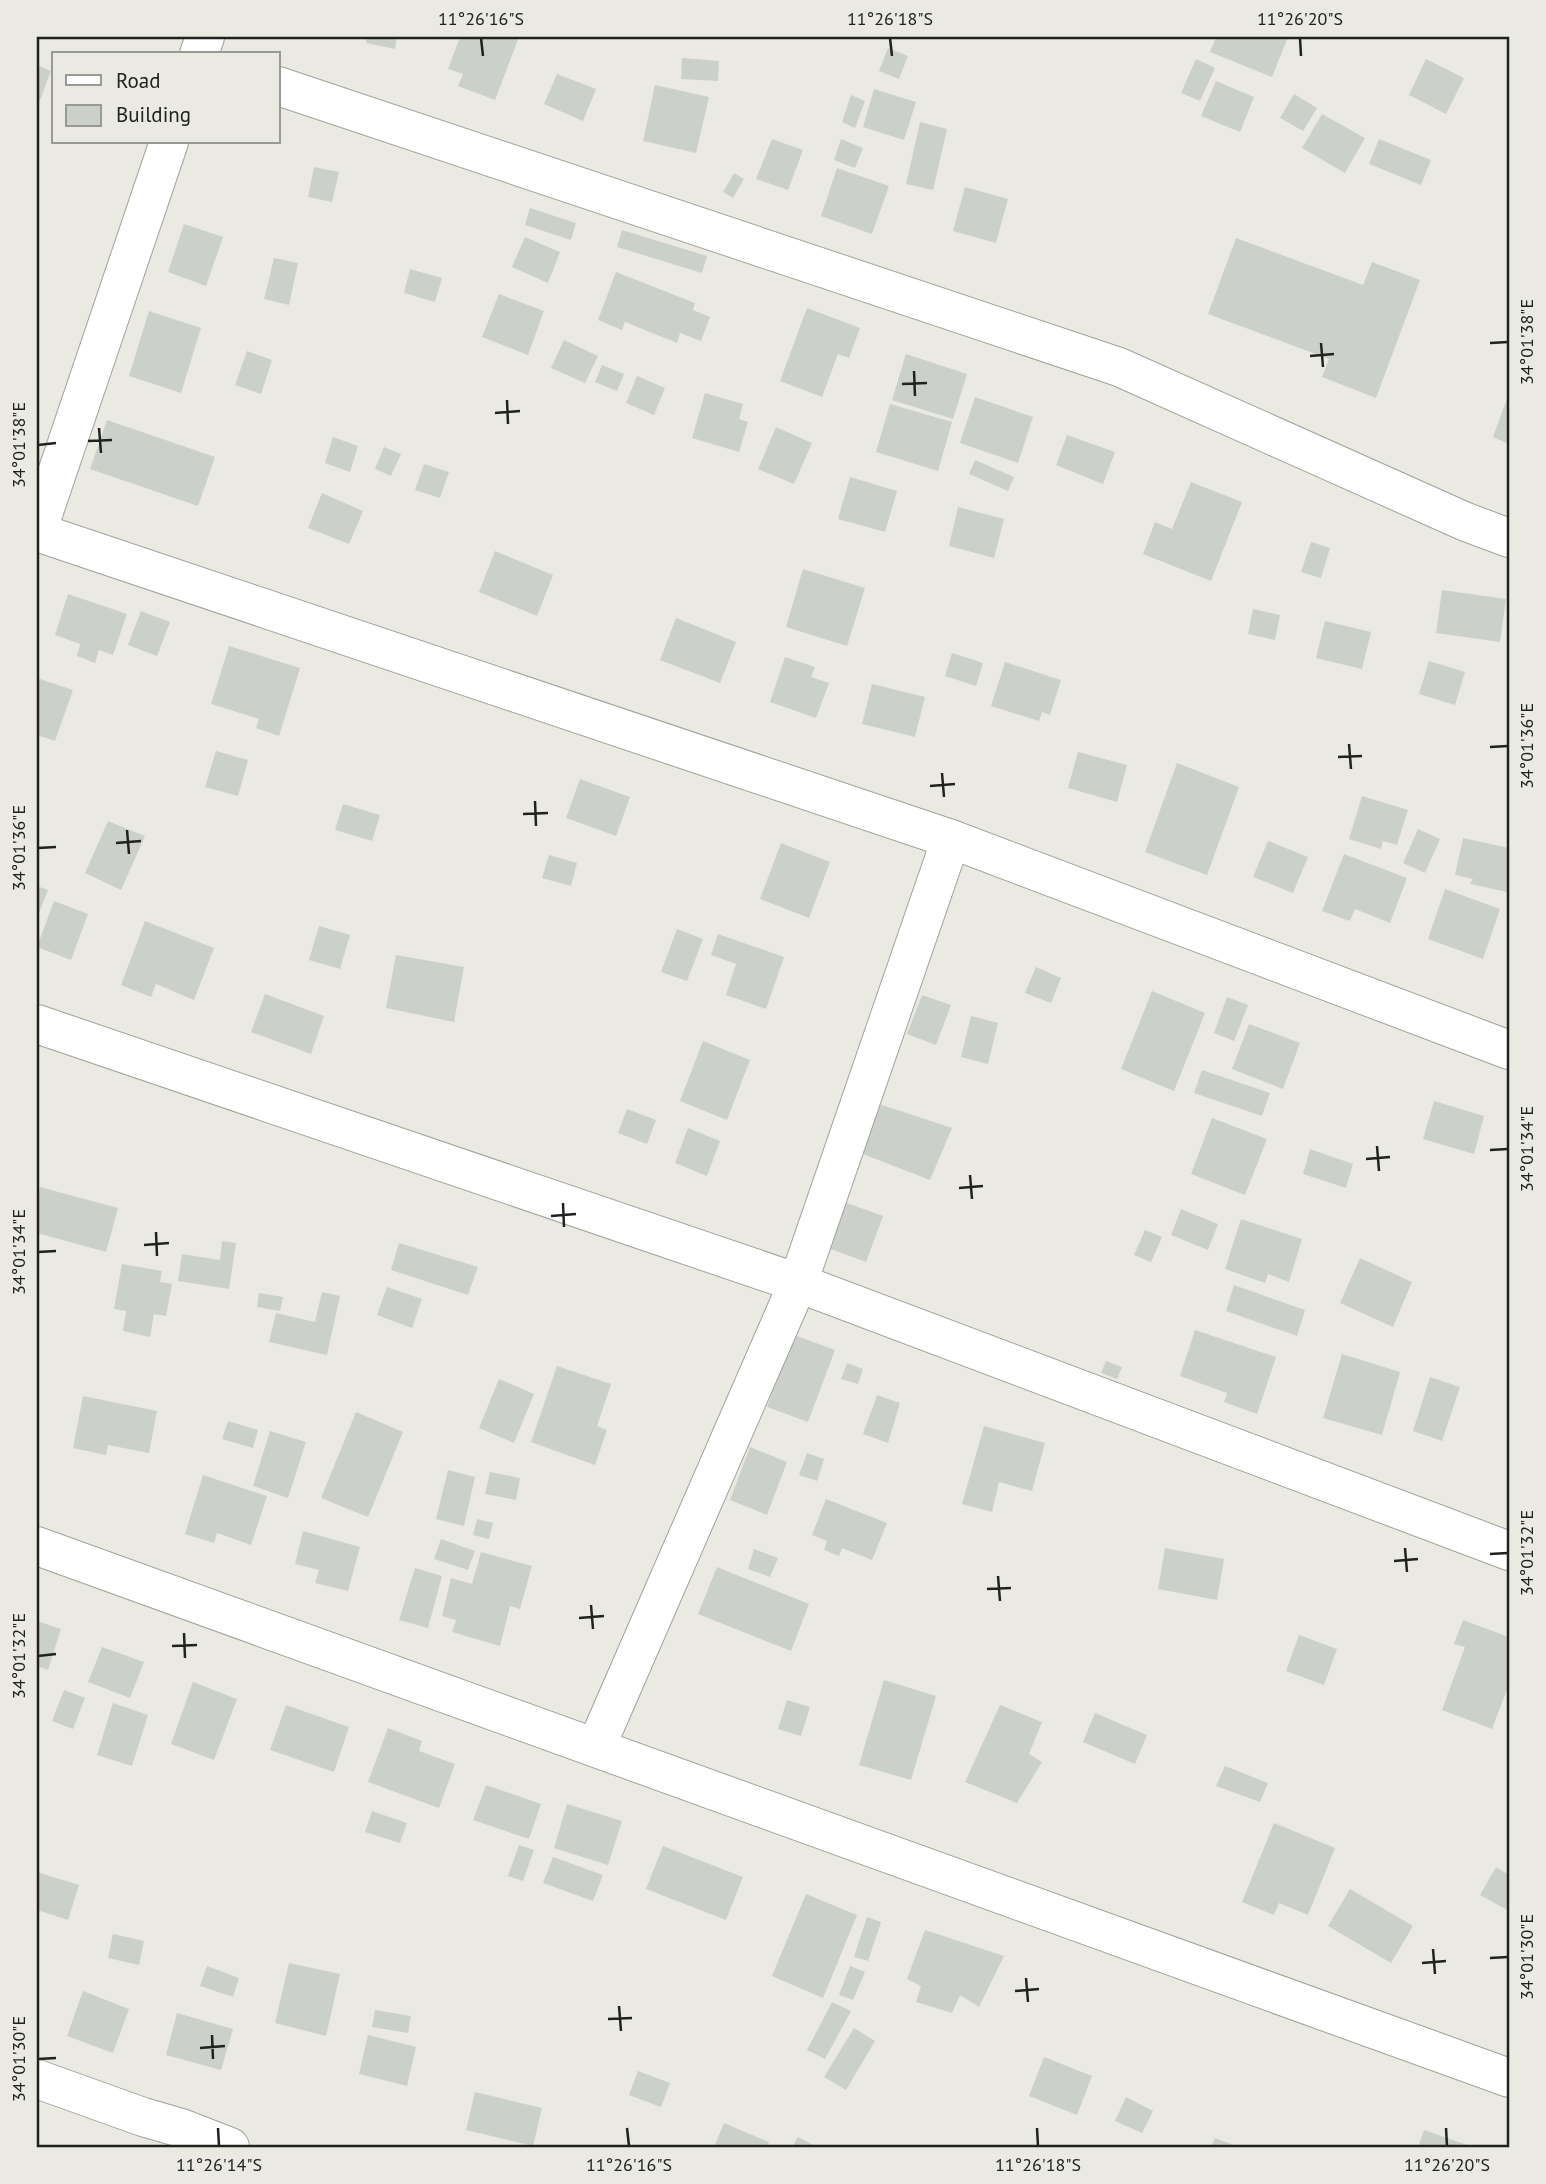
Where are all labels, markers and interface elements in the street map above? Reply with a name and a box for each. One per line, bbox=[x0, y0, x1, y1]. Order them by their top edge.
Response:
text: 11°26'16"S bbox=[438, 7, 524, 30]
text: 11°26'18"S bbox=[847, 7, 933, 30]
text: 11°26'20"S bbox=[1257, 7, 1343, 30]
legend bbox=[52, 52, 280, 144]
text: Road bbox=[116, 67, 160, 94]
text: Building bbox=[116, 101, 191, 128]
text: 34°01'38"E bbox=[1515, 299, 1538, 385]
text: 34°01'38"E bbox=[7, 402, 30, 488]
text: 34°01'36"E bbox=[1515, 703, 1538, 789]
text: 34°01'36"E bbox=[7, 805, 30, 891]
text: 34°01'34"E bbox=[1515, 1106, 1538, 1192]
text: 34°01'34"E bbox=[7, 1209, 30, 1295]
text: 34°01'32"E bbox=[1515, 1510, 1538, 1596]
text: 34°01'32"E bbox=[7, 1613, 30, 1699]
text: 34°01'30"E bbox=[1515, 1914, 1538, 2000]
text: 34°01'30"E bbox=[7, 2016, 30, 2102]
text: 11°26'14"S bbox=[176, 2153, 262, 2176]
text: 11°26'16"S bbox=[586, 2153, 672, 2176]
text: 11°26'18"S bbox=[995, 2153, 1081, 2176]
text: 11°26'20"S bbox=[1404, 2153, 1490, 2176]

